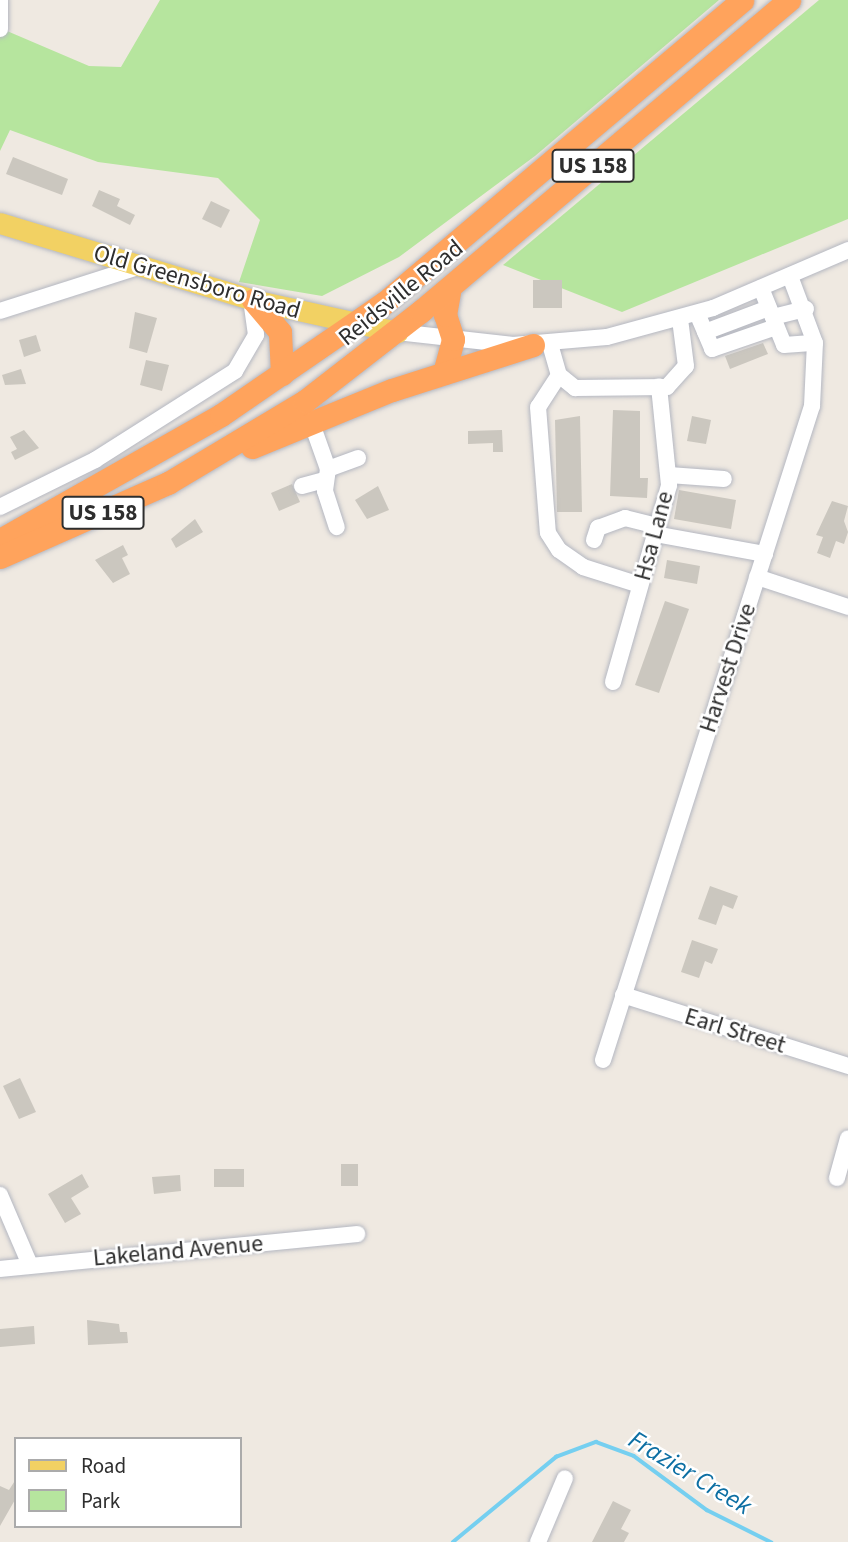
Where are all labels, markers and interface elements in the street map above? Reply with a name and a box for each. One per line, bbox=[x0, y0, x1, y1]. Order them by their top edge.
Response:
road number: US 158 bbox=[551, 146, 635, 186]
street label: Reidsville Road bbox=[333, 234, 469, 352]
street label: Old Greensboro Road bbox=[90, 239, 304, 325]
street label: Hsa Lane bbox=[628, 488, 680, 584]
road number: US 158 bbox=[61, 494, 145, 533]
street label: Harvest Drive bbox=[694, 600, 762, 736]
street label: Earl Street bbox=[681, 1002, 789, 1060]
street label: Lakeland Avenue bbox=[92, 1229, 264, 1273]
water label: Frazier Creek bbox=[623, 1424, 757, 1522]
legend bbox=[14, 1437, 242, 1528]
text: Road bbox=[81, 1451, 126, 1481]
text: Park bbox=[81, 1486, 120, 1516]

